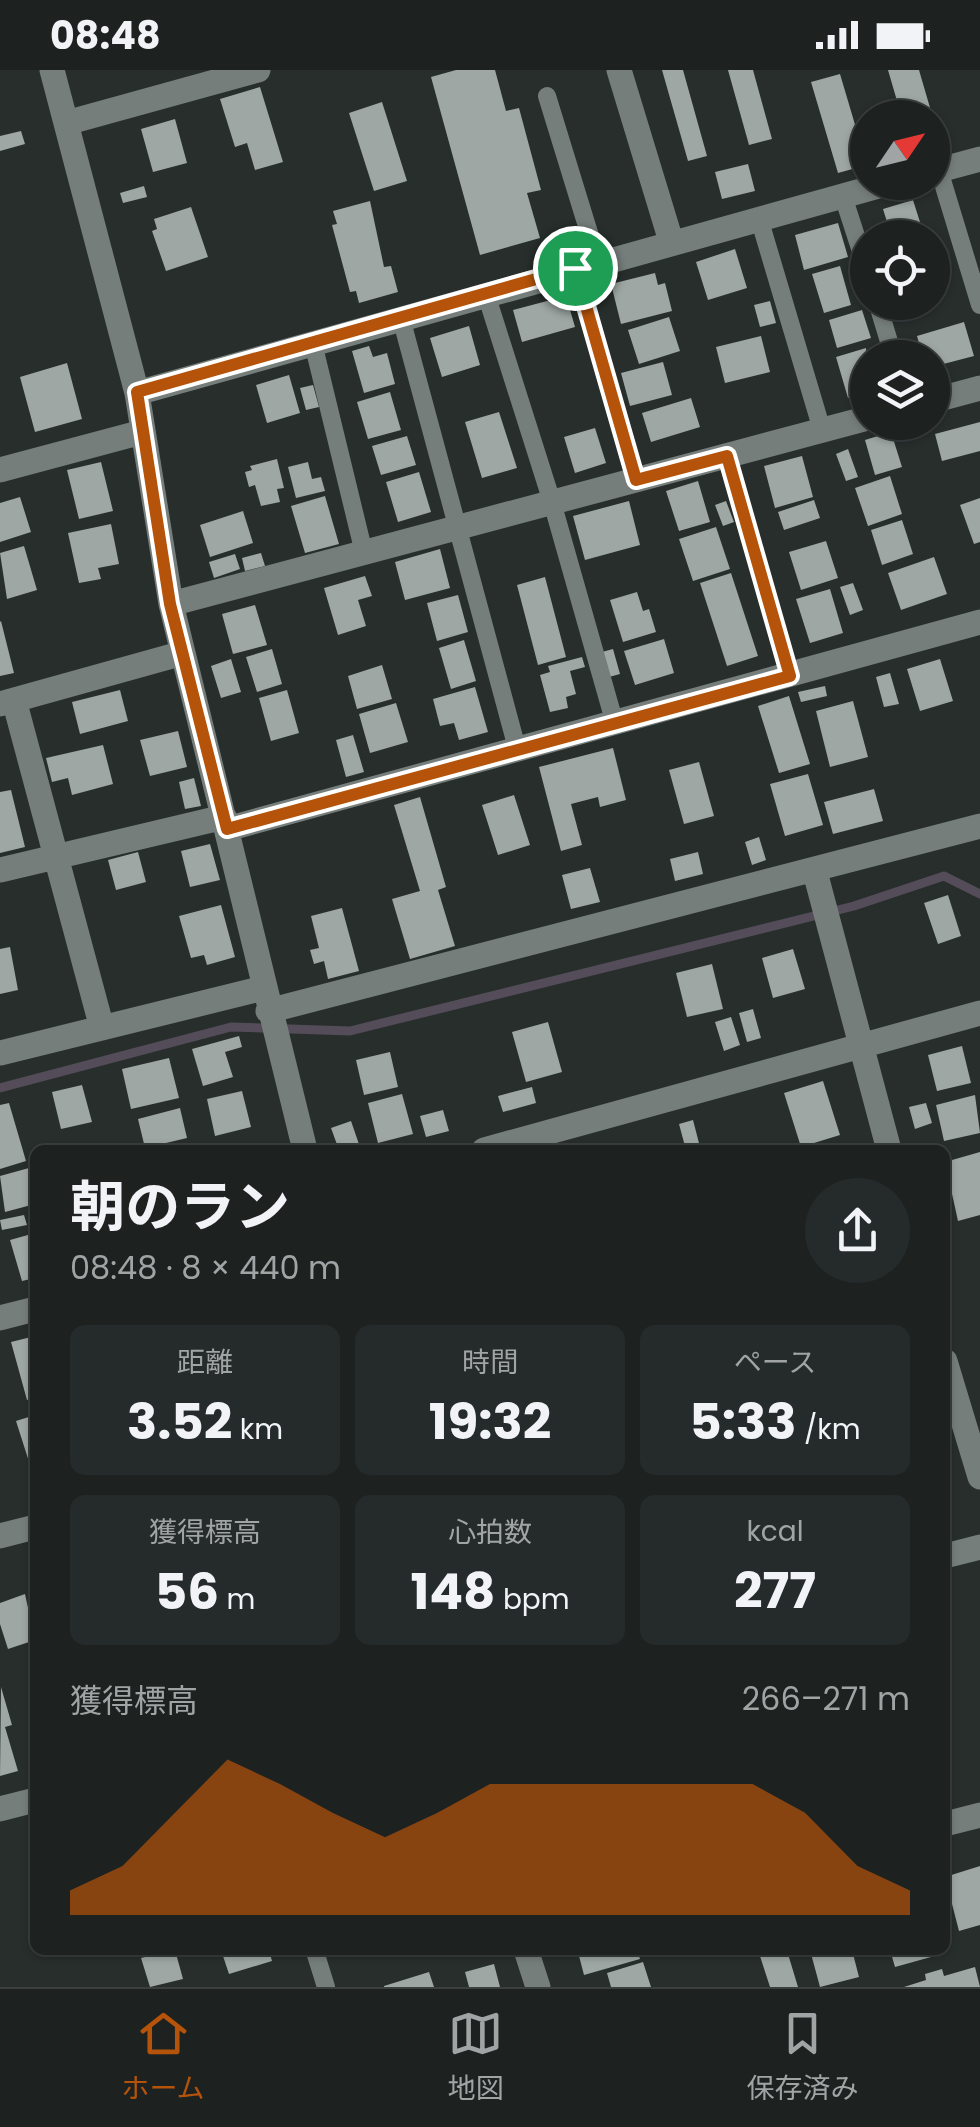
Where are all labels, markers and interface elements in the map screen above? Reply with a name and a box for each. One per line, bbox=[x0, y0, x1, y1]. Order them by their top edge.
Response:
text: 08:48 bbox=[50, 9, 161, 62]
north arrow bbox=[850, 100, 950, 200]
map controls bbox=[850, 100, 950, 440]
button: locate bbox=[850, 220, 950, 320]
pin bbox=[533, 226, 618, 311]
icon: arrive bbox=[548, 241, 603, 296]
button: layers bbox=[850, 340, 950, 440]
text: 朝のラン bbox=[70, 1168, 290, 1245]
button: share bbox=[805, 1178, 910, 1283]
text: 08:48 · 8 × 440 m bbox=[70, 1245, 341, 1290]
text: 距離 bbox=[177, 1343, 233, 1382]
text: 時間 bbox=[462, 1343, 518, 1382]
text: ペース bbox=[734, 1343, 816, 1382]
text: 3.52 bbox=[127, 1386, 232, 1457]
text: 19:32 bbox=[429, 1386, 551, 1457]
text: 5:33 bbox=[689, 1386, 797, 1457]
text: km bbox=[232, 1410, 283, 1449]
text: /km bbox=[797, 1410, 861, 1449]
text: kcal bbox=[746, 1512, 804, 1551]
text: 獲得標高 bbox=[149, 1513, 261, 1552]
text: 心拍数 bbox=[448, 1513, 532, 1552]
text: 277 bbox=[734, 1555, 816, 1626]
text: 56 bbox=[155, 1556, 219, 1627]
text: 148 bbox=[410, 1556, 495, 1627]
text: m bbox=[219, 1580, 255, 1619]
text: bpm bbox=[495, 1580, 570, 1619]
text: 266–271 m bbox=[742, 1676, 910, 1721]
text: 獲得標高 bbox=[70, 1678, 198, 1723]
tab: ホーム bbox=[121, 2006, 205, 2110]
tab: 地図 bbox=[448, 2006, 504, 2110]
tab: 保存済み bbox=[746, 2006, 859, 2110]

